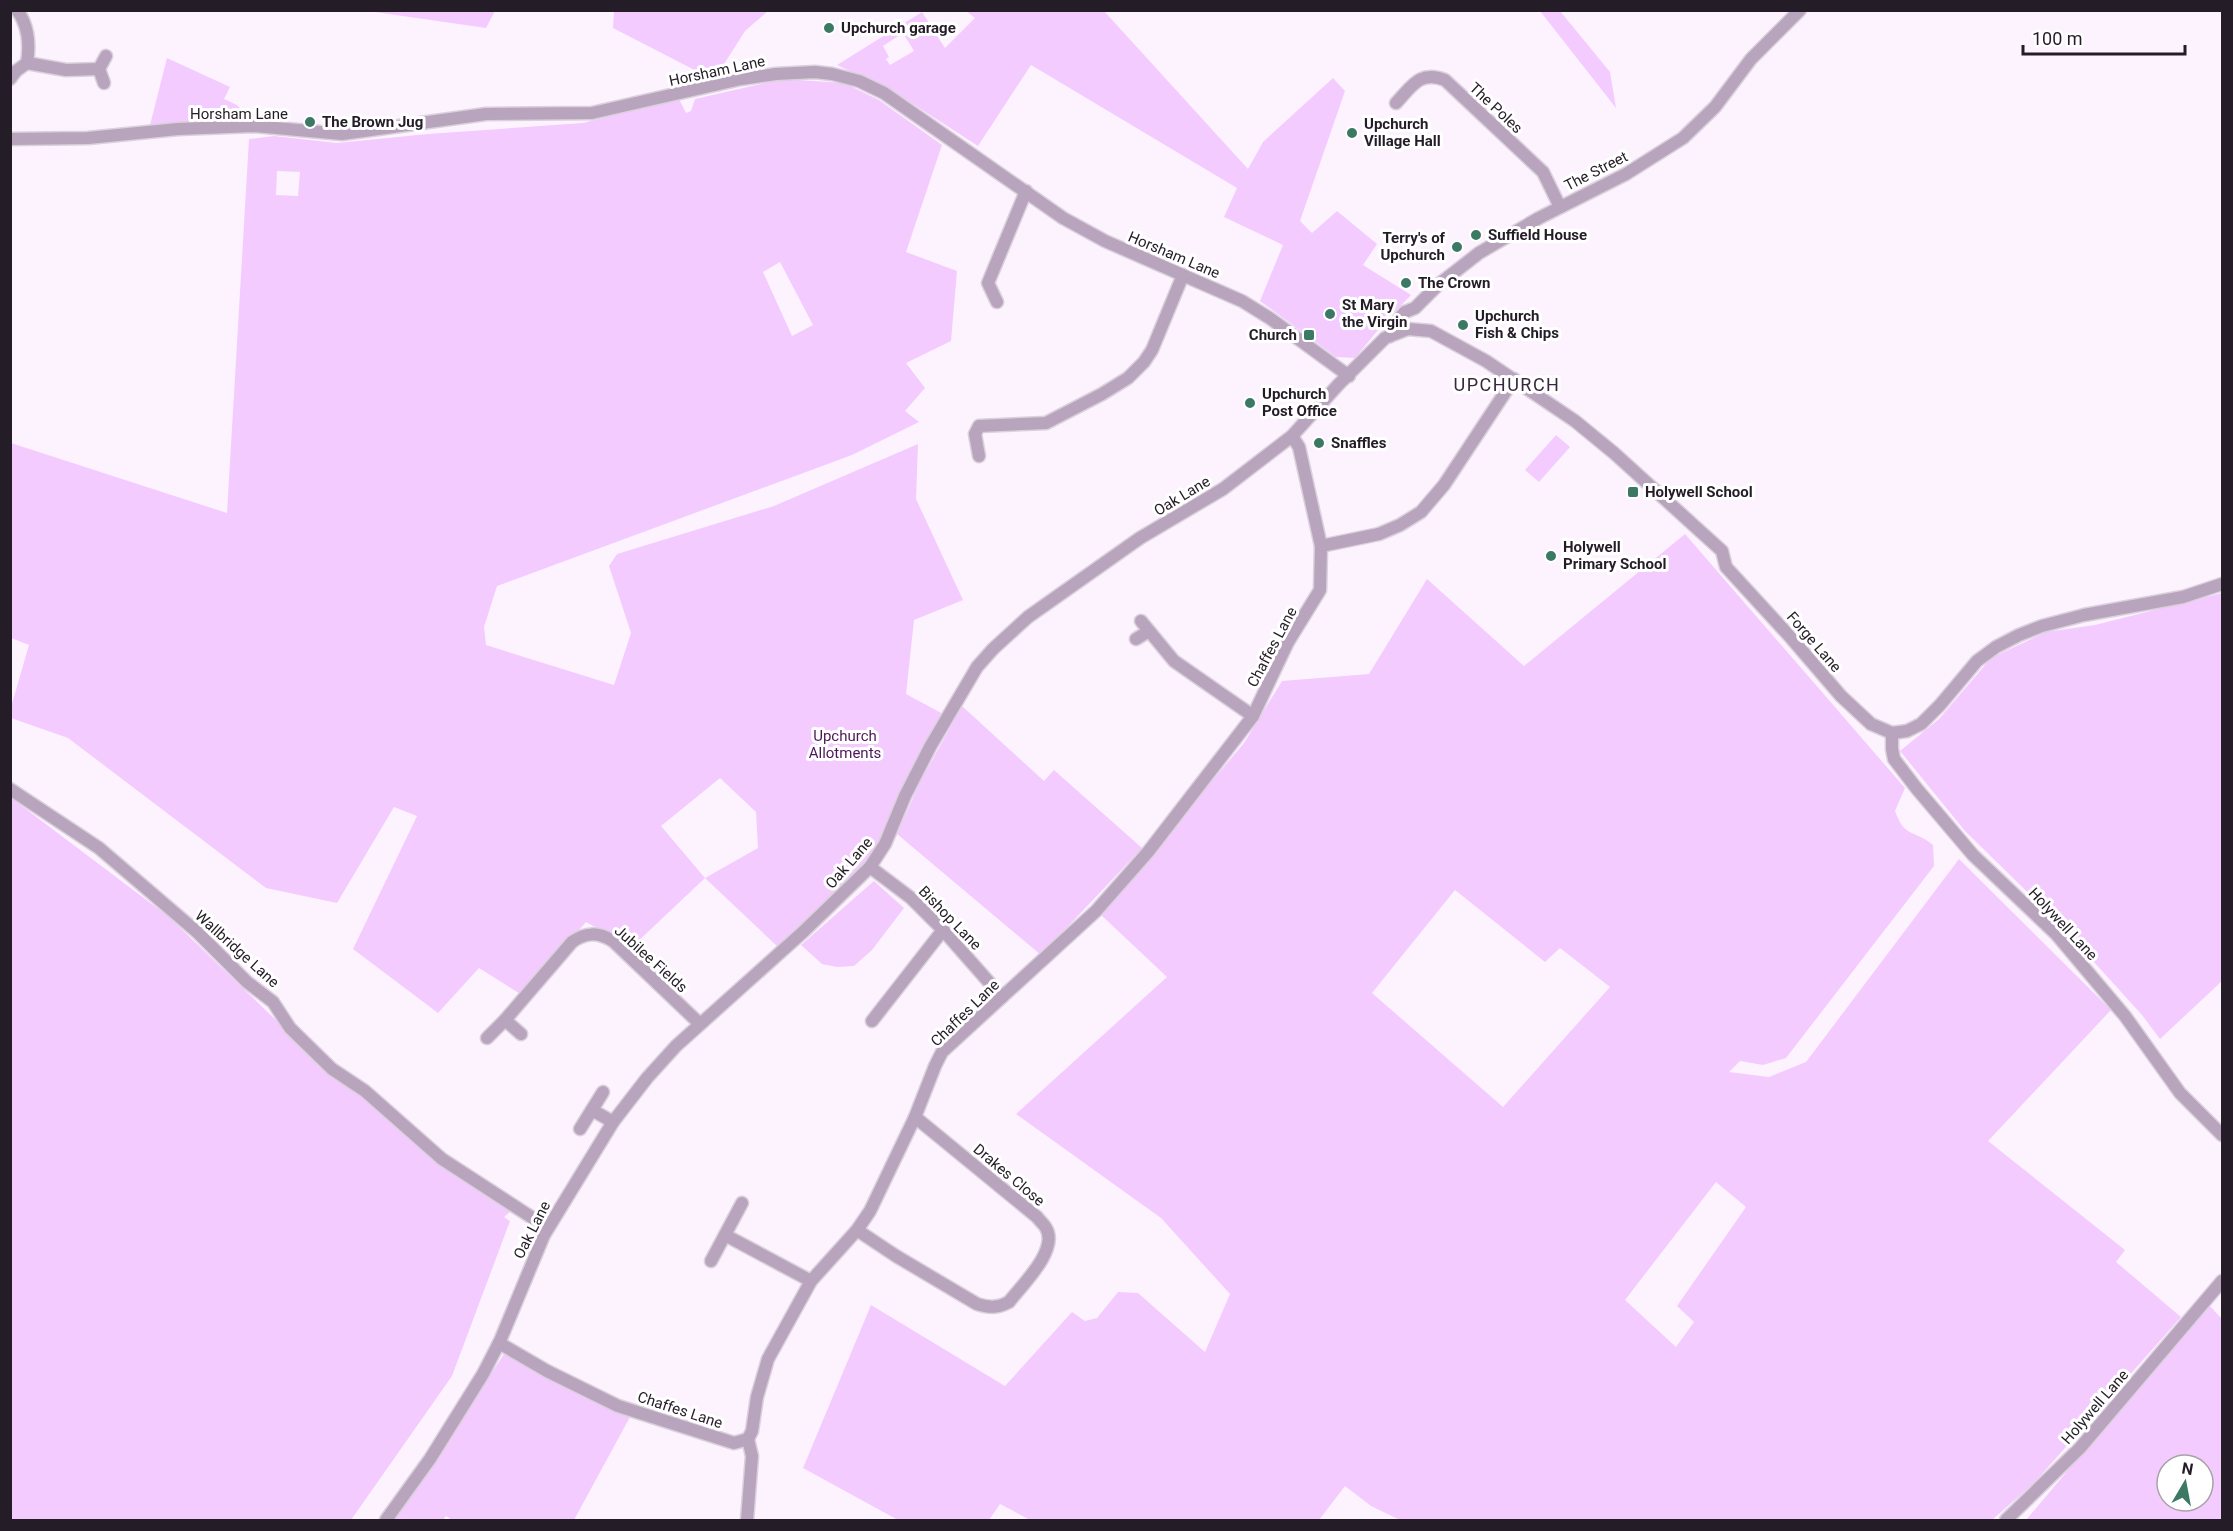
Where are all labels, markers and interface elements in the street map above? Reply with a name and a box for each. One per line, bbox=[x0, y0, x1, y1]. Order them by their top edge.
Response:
scale bar bbox=[2023, 18, 2185, 56]
place label: Upchurch garage bbox=[841, 19, 956, 37]
marker: Upchurch garage bbox=[822, 21, 836, 35]
text: 100 m bbox=[2032, 28, 2083, 49]
street label: Horsham Lane bbox=[667, 52, 767, 90]
street label: The Poles bbox=[1466, 79, 1526, 137]
street label: Horsham Lane bbox=[190, 105, 288, 123]
place label: The Brown Jug bbox=[322, 113, 423, 131]
marker: The Brown Jug bbox=[303, 115, 317, 129]
place label: Upchurch Village Hall bbox=[1364, 115, 1441, 150]
marker: Upchurch Village Hall bbox=[1345, 126, 1359, 140]
street label: The Street bbox=[1561, 147, 1631, 195]
place label: Suffield House bbox=[1488, 226, 1587, 244]
street label: Horsham Lane bbox=[1125, 228, 1223, 282]
marker: Suffield House bbox=[1469, 228, 1483, 242]
place label: Terry's of Upchurch bbox=[1380, 229, 1446, 264]
marker: Terry's of Upchurch bbox=[1450, 240, 1464, 254]
place label: The Crown bbox=[1418, 274, 1491, 292]
marker: The Crown bbox=[1399, 276, 1413, 290]
place label: St Mary the Virgin bbox=[1342, 296, 1407, 331]
marker: St Mary the Virgin bbox=[1323, 307, 1337, 321]
place label: Upchurch Fish & Chips bbox=[1475, 307, 1559, 342]
marker: Upchurch Fish & Chips bbox=[1456, 318, 1470, 332]
place label: Church bbox=[1249, 326, 1297, 344]
marker: Church bbox=[1302, 328, 1316, 342]
district label: UPCHURCH bbox=[1454, 374, 1560, 395]
place label: Upchurch Post Office bbox=[1262, 385, 1337, 420]
marker: Upchurch Post Office bbox=[1243, 396, 1257, 410]
place label: Snaffles bbox=[1331, 434, 1387, 452]
marker: Snaffles bbox=[1312, 436, 1326, 450]
street label: Oak Lane bbox=[1151, 472, 1213, 520]
place label: Holywell School bbox=[1645, 483, 1753, 501]
marker: Holywell School bbox=[1626, 485, 1640, 499]
place label: Holywell Primary School bbox=[1563, 538, 1666, 573]
marker: Holywell Primary School bbox=[1544, 549, 1558, 563]
street label: Chaffes Lane bbox=[1243, 604, 1301, 690]
street label: Forge Lane bbox=[1783, 608, 1845, 676]
park label: Upchurch Allotments bbox=[809, 727, 881, 762]
street label: Oak Lane bbox=[822, 834, 876, 892]
street label: Bishop Lane bbox=[915, 882, 985, 954]
street label: Holywell Lane bbox=[2025, 884, 2101, 964]
street label: Wallbridge Lane bbox=[191, 907, 283, 991]
street label: Jubilee Fields bbox=[611, 922, 691, 996]
street label: Chaffes Lane bbox=[927, 976, 1003, 1050]
street label: Drakes Close bbox=[970, 1140, 1048, 1210]
street label: Oak Lane bbox=[510, 1198, 554, 1262]
street label: Holywell Lane bbox=[2058, 1366, 2132, 1448]
street label: Chaffes Lane bbox=[635, 1388, 725, 1432]
north arrow bbox=[2155, 1453, 2215, 1513]
text: N bbox=[2180, 1458, 2195, 1479]

